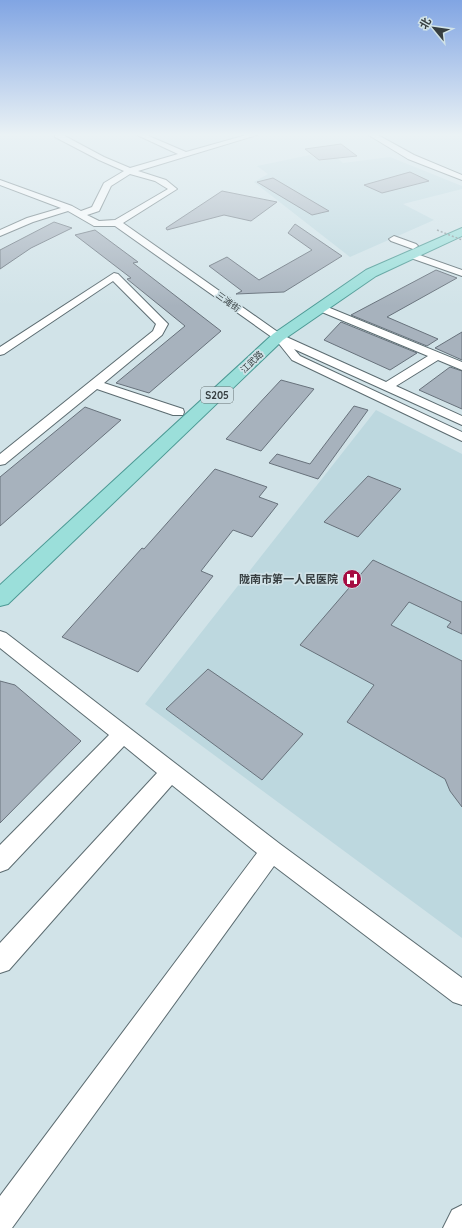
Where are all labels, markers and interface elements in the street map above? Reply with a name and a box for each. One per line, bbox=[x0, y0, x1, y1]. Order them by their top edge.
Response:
north arrow bbox=[414, 8, 454, 48]
text: 北 bbox=[416, 15, 434, 31]
street label: 三滩街 bbox=[214, 289, 242, 314]
street label: 江武路 bbox=[238, 348, 265, 375]
road number: S205 bbox=[201, 387, 233, 403]
hospital icon: 陇南市第一人民医院 bbox=[341, 568, 363, 590]
place label: 陇南市第一人民医院 bbox=[239, 572, 338, 586]

